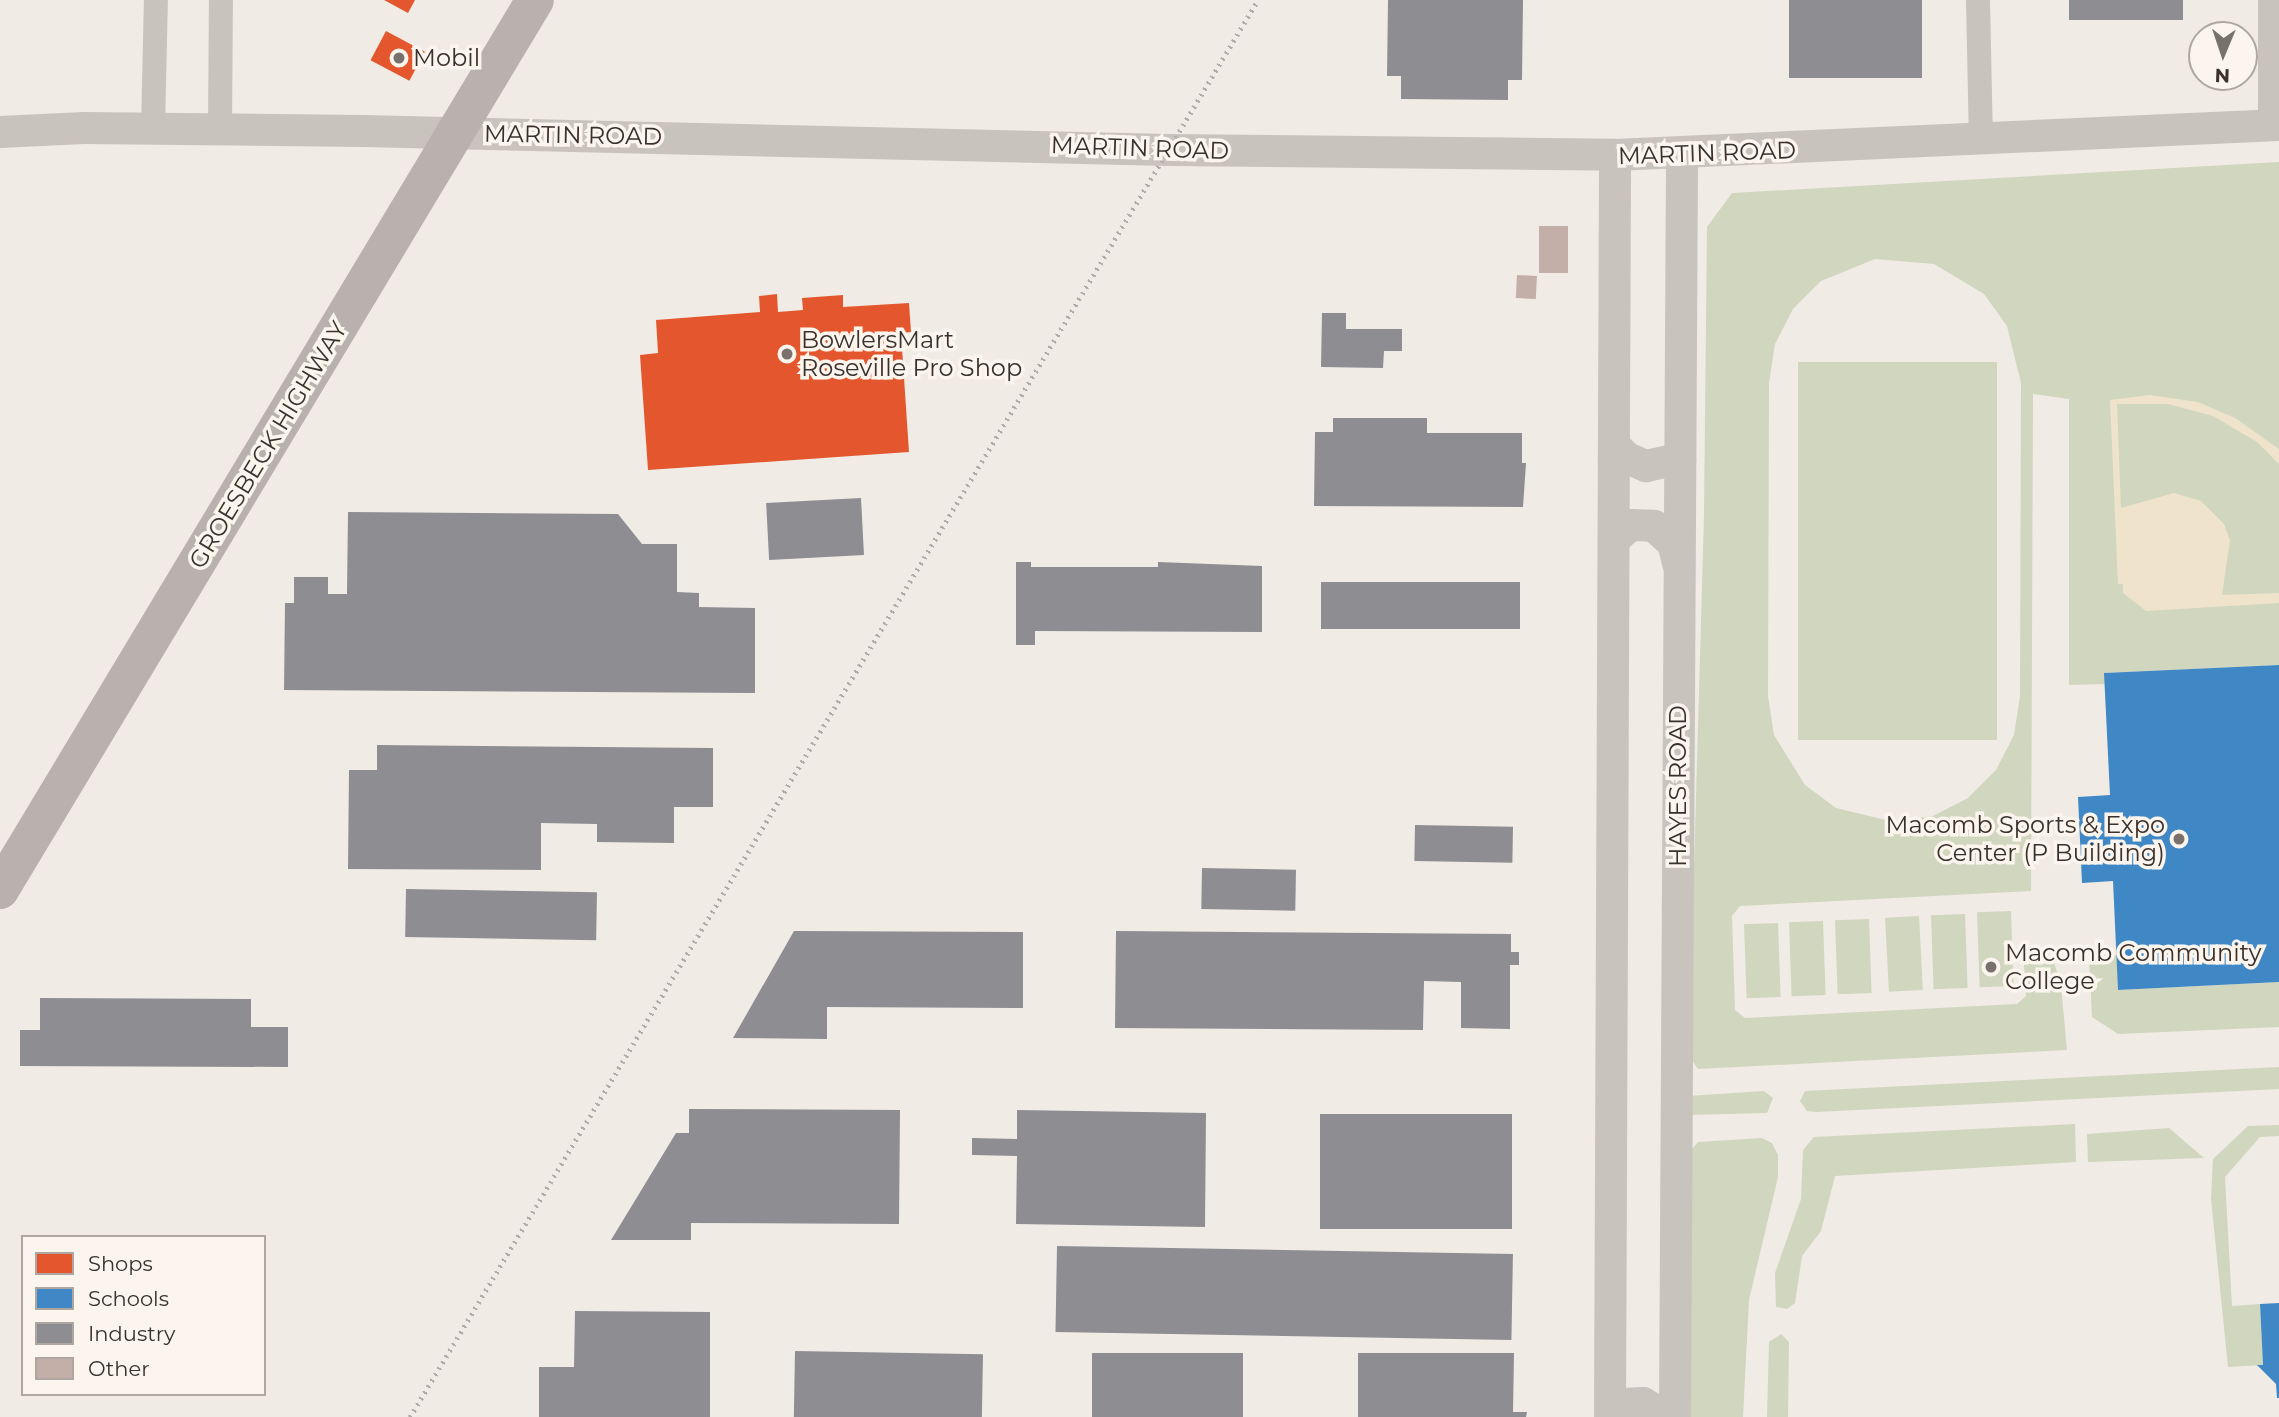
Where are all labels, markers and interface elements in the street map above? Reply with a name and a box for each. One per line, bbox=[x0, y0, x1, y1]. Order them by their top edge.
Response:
north arrow bbox=[2188, 21, 2258, 91]
place label: Mobil bbox=[413, 44, 480, 72]
marker: Mobil bbox=[391, 50, 407, 66]
text: N bbox=[2214, 64, 2230, 87]
street label: MARTIN ROAD bbox=[484, 119, 662, 151]
street label: MARTIN ROAD bbox=[1050, 130, 1230, 166]
street label: MARTIN ROAD bbox=[1617, 135, 1797, 171]
street label: GROESBECK HIGHWAY bbox=[183, 316, 353, 574]
place label: BowlersMart Roseville Pro Shop bbox=[801, 326, 1022, 382]
marker: BowlersMart Roseville Pro Shop bbox=[779, 346, 795, 362]
street label: HAYES ROAD bbox=[1664, 705, 1692, 867]
place label: Macomb Sports & Expo Center (P Building) bbox=[1886, 811, 2165, 867]
marker: Macomb Sports & Expo Center (P Building) bbox=[2171, 831, 2187, 847]
place label: Macomb Community College bbox=[2005, 939, 2261, 995]
marker: Macomb Community College bbox=[1983, 959, 1999, 975]
legend bbox=[21, 1235, 266, 1396]
text: Shops bbox=[88, 1251, 153, 1276]
text: Schools bbox=[88, 1286, 169, 1311]
text: Industry bbox=[88, 1321, 175, 1346]
text: Other bbox=[88, 1356, 150, 1381]

